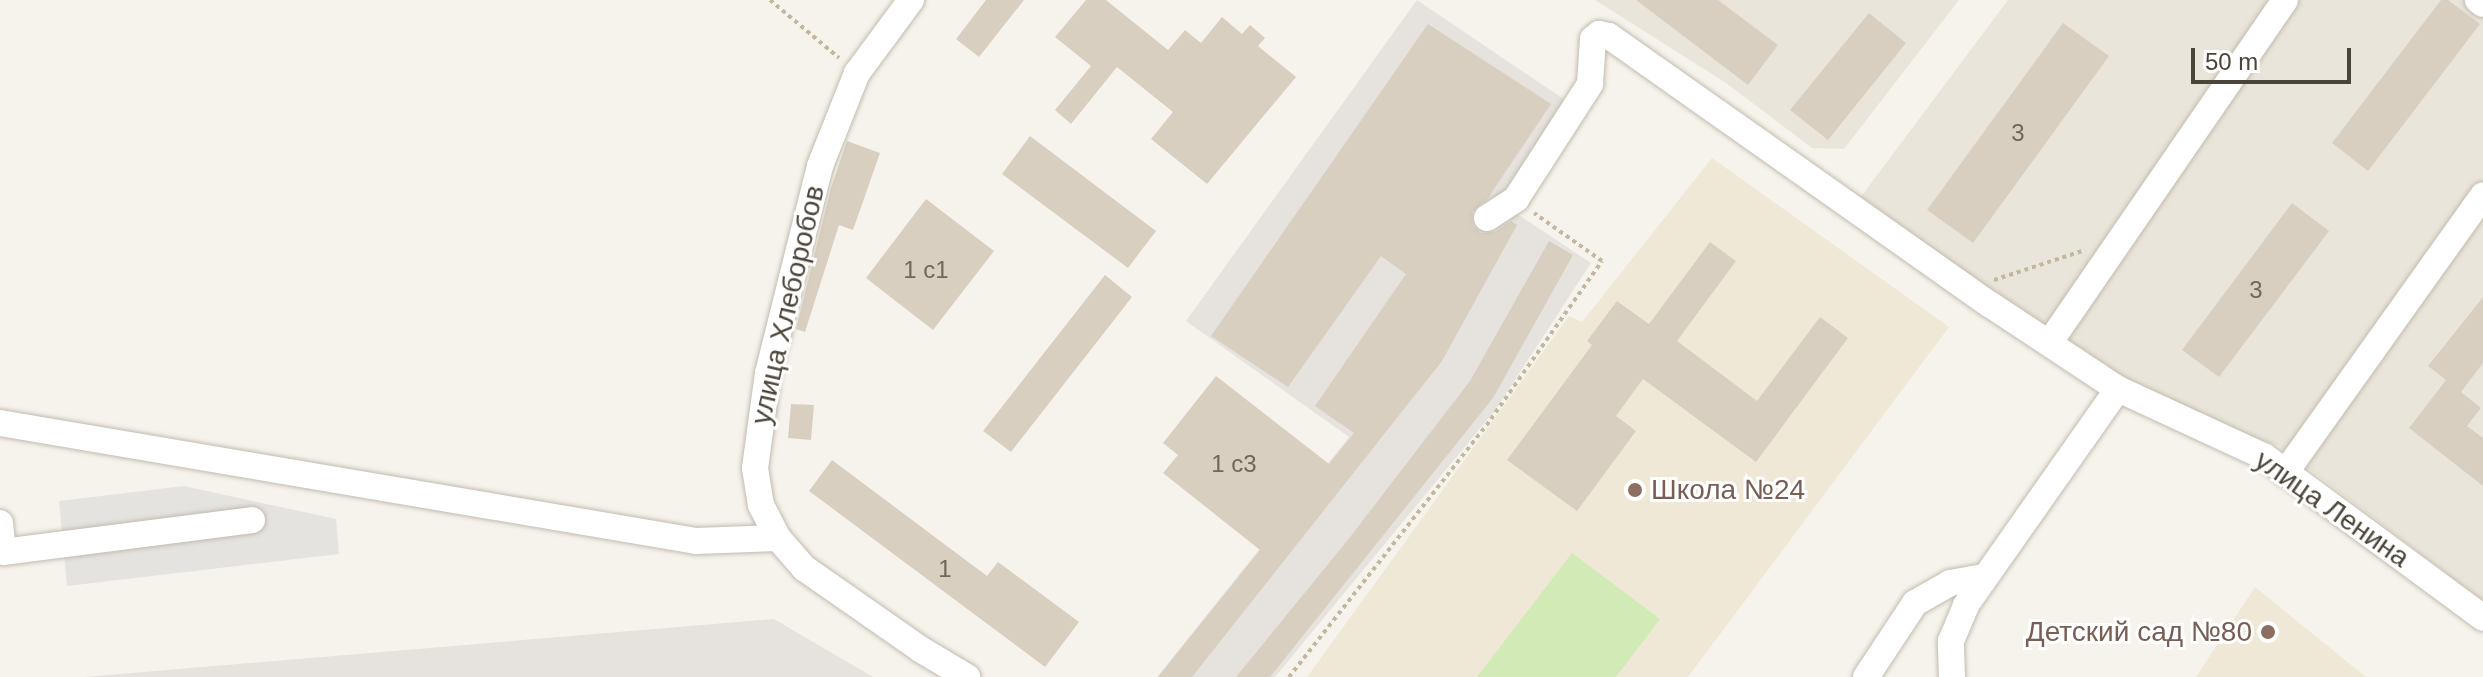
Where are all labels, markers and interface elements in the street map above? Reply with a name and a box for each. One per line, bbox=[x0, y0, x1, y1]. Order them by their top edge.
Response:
scale bar bbox=[2195, 32, 2355, 82]
text: 50 m bbox=[2205, 48, 2258, 75]
house number: 3 bbox=[2011, 119, 2025, 147]
street label: улица Хлеборобов bbox=[744, 182, 832, 428]
house number: 1 с1 bbox=[903, 256, 949, 284]
house number: 3 bbox=[2249, 276, 2263, 304]
street label: улица Ленина bbox=[2248, 443, 2416, 575]
house number: 1 с3 bbox=[1211, 450, 1257, 478]
place label: Школа №24 bbox=[1651, 473, 1805, 507]
marker: Школа №24 bbox=[1626, 481, 1644, 499]
house number: 1 bbox=[938, 555, 952, 583]
place label: Детский сад №80 bbox=[2026, 615, 2252, 649]
marker: Детский сад №80 bbox=[2259, 623, 2277, 641]

